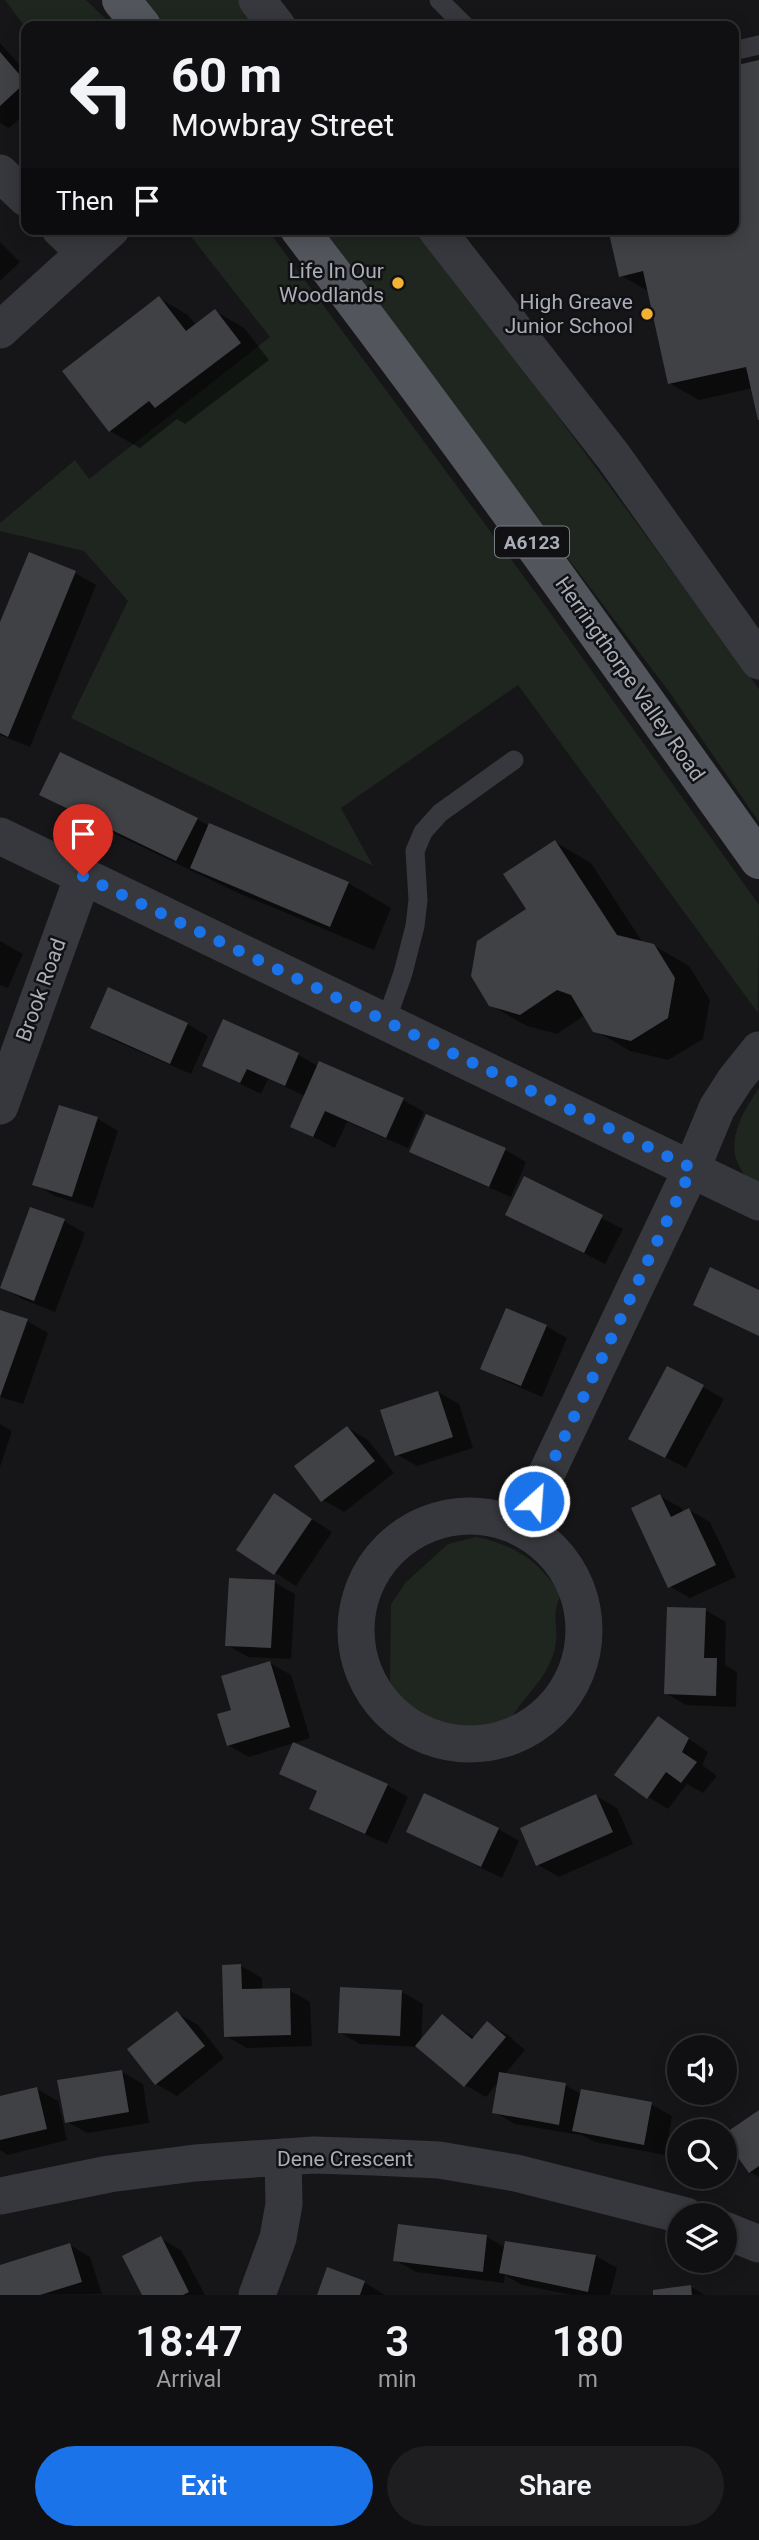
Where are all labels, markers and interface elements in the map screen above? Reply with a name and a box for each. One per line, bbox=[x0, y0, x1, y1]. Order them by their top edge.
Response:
text: 60 m bbox=[171, 47, 282, 104]
icon: left bbox=[56, 49, 147, 140]
text: Mowbray Street bbox=[171, 106, 394, 144]
icon: arrive bbox=[128, 182, 166, 220]
text: Then bbox=[56, 186, 114, 216]
place label: Life In Our Woodlands bbox=[279, 259, 384, 307]
marker: Life In Our Woodlands bbox=[390, 275, 406, 291]
place label: High Greave Junior School bbox=[505, 290, 633, 338]
marker: High Greave Junior School bbox=[639, 306, 655, 322]
road number: A6123 bbox=[495, 526, 569, 558]
street label: Herringthorpe Valley Road bbox=[550, 572, 710, 786]
pin bbox=[53, 804, 113, 876]
icon: arrive bbox=[64, 815, 102, 853]
street label: Brook Road bbox=[11, 935, 71, 1045]
position arrow bbox=[497, 1464, 571, 1538]
map controls bbox=[667, 2035, 737, 2273]
button: sound bbox=[667, 2035, 737, 2105]
button: search bbox=[667, 2119, 737, 2189]
street label: Dene Crescent bbox=[277, 2147, 413, 2171]
button: layers bbox=[667, 2203, 737, 2273]
text: 18:47 bbox=[135, 2317, 243, 2366]
text: 3 bbox=[385, 2317, 409, 2366]
text: 180 bbox=[552, 2317, 624, 2366]
text: Arrival bbox=[156, 2366, 222, 2393]
text: min bbox=[378, 2366, 416, 2393]
text: m bbox=[578, 2366, 598, 2393]
button: Exit bbox=[35, 2446, 373, 2526]
button: Share bbox=[387, 2446, 724, 2526]

